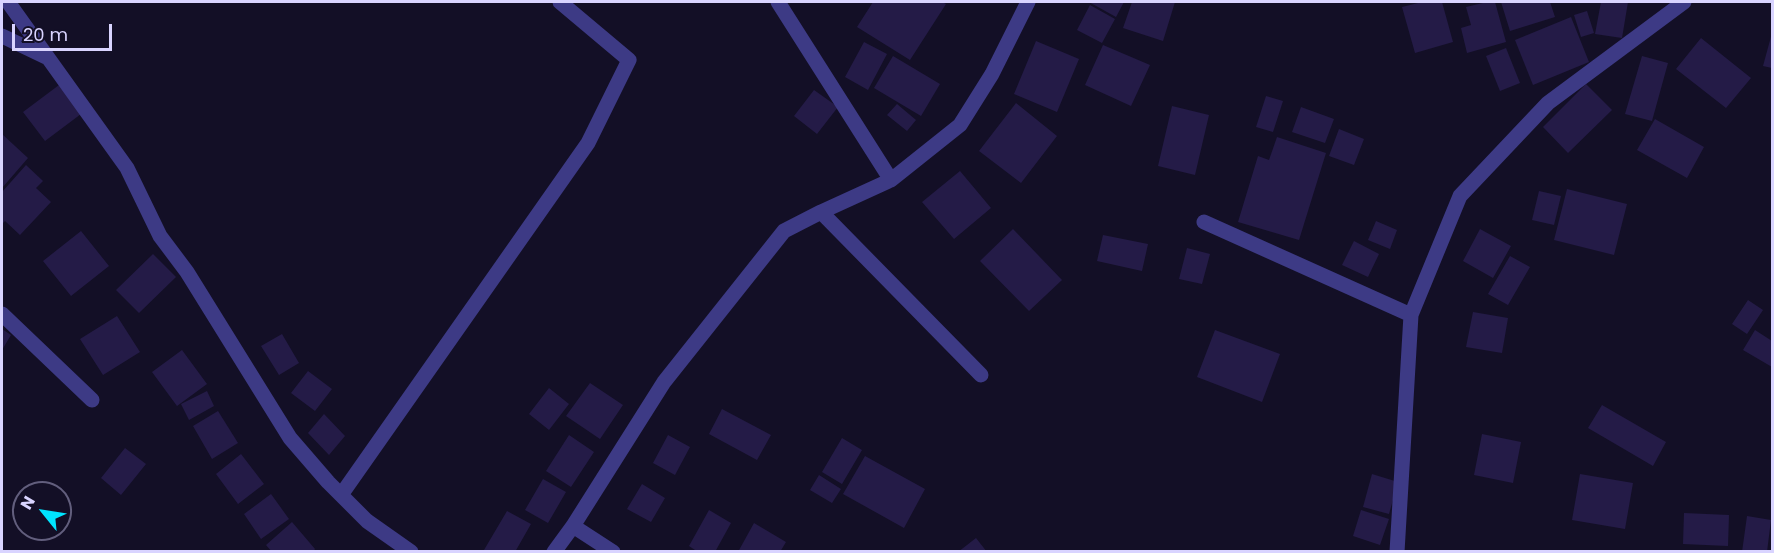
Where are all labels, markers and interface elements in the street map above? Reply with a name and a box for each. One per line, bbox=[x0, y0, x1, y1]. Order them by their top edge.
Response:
scale bar bbox=[15, 12, 116, 50]
text: 20 m bbox=[23, 22, 68, 47]
north arrow bbox=[12, 481, 72, 541]
text: N bbox=[15, 492, 41, 514]

